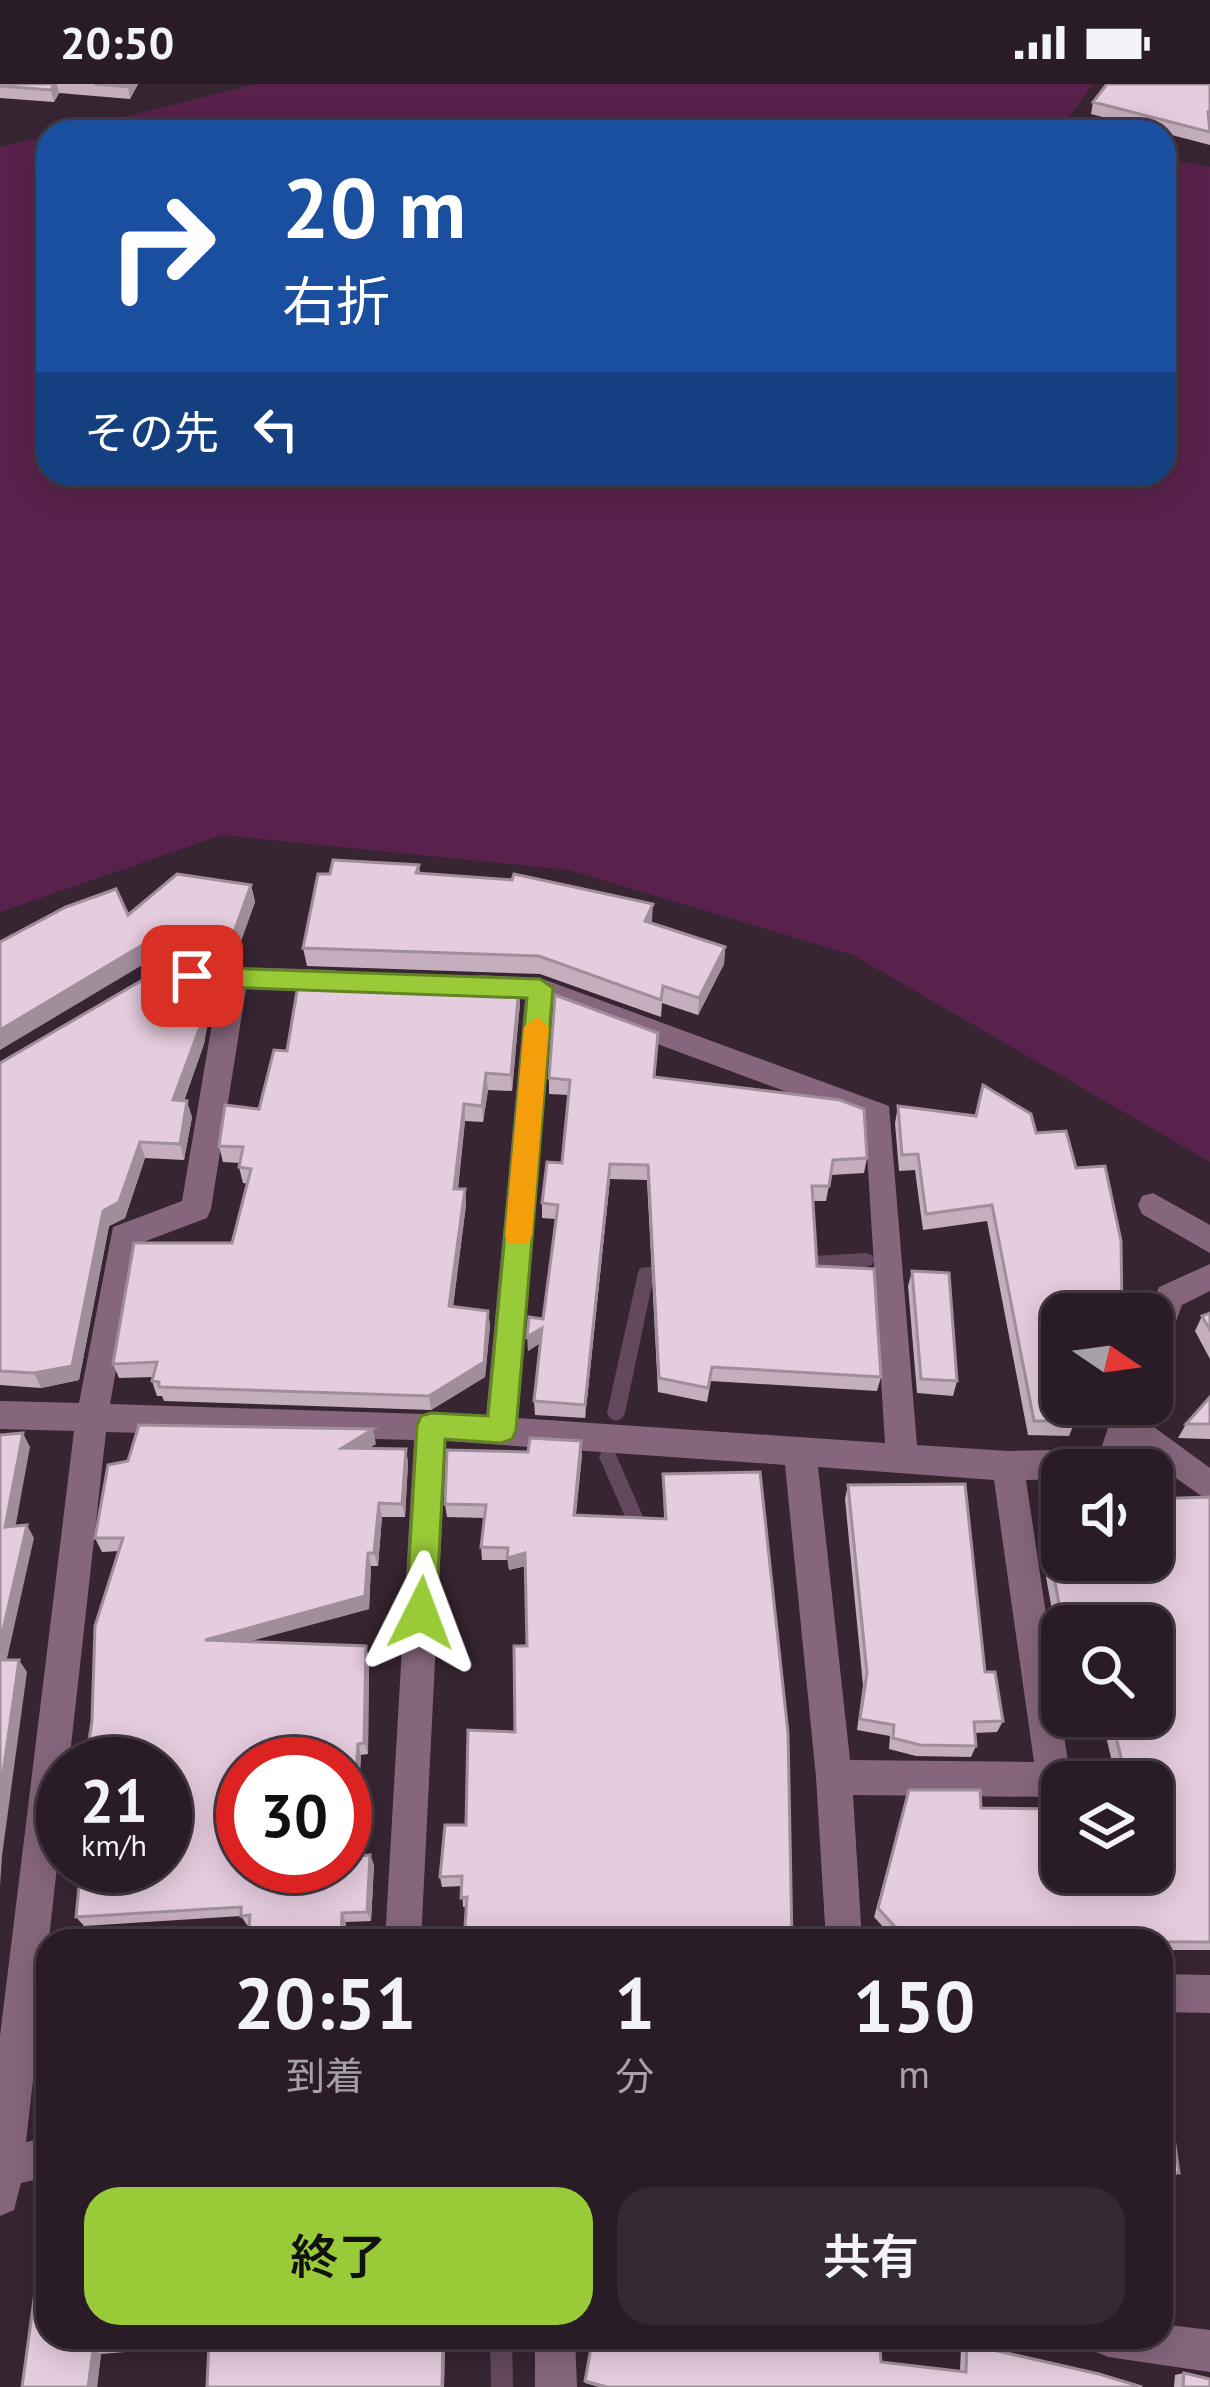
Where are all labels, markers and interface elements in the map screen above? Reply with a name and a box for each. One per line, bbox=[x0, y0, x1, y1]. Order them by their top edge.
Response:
text: 20:50 bbox=[60, 13, 174, 71]
text: 20 m bbox=[282, 152, 466, 261]
icon: right bbox=[84, 168, 240, 324]
text: 右折 bbox=[282, 266, 390, 336]
icon: left bbox=[243, 396, 309, 462]
text: その先 bbox=[84, 403, 219, 461]
pin bbox=[141, 925, 243, 1027]
icon: arrive bbox=[159, 943, 225, 1009]
north arrow bbox=[1041, 1293, 1173, 1425]
map controls bbox=[1041, 1293, 1173, 1893]
button: sound bbox=[1041, 1449, 1173, 1581]
position arrow bbox=[358, 1550, 484, 1676]
button: search bbox=[1041, 1605, 1173, 1737]
speed limit sign: 30 bbox=[216, 1737, 372, 1893]
text: 21 bbox=[80, 1761, 148, 1839]
button: layers bbox=[1041, 1761, 1173, 1893]
text: km/h bbox=[81, 1825, 147, 1864]
text: 20:51 bbox=[234, 1956, 416, 2049]
text: 1 bbox=[614, 1956, 655, 2049]
text: 150 bbox=[853, 1959, 975, 2052]
text: m bbox=[898, 2048, 930, 2099]
text: 到着 bbox=[286, 2050, 364, 2101]
text: 分 bbox=[615, 2050, 654, 2101]
button: 終了 bbox=[84, 2187, 593, 2325]
button: 共有 bbox=[617, 2187, 1125, 2325]

